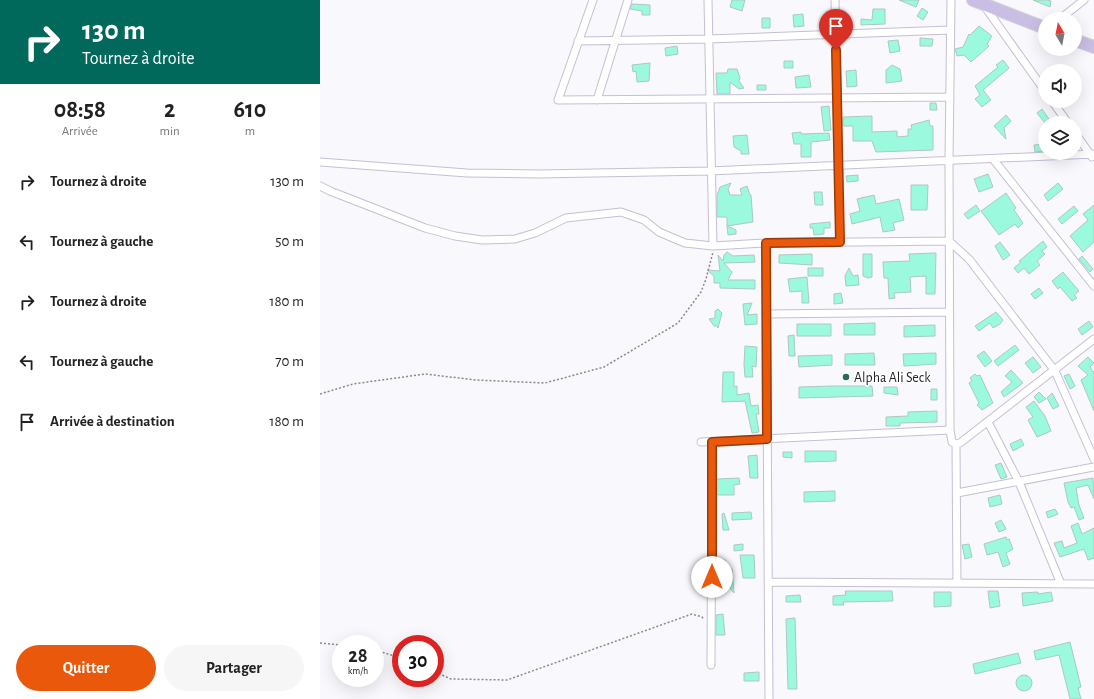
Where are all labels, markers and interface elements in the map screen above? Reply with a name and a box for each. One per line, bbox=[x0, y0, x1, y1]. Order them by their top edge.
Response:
pin bbox=[819, 9, 853, 50]
north arrow bbox=[1038, 12, 1082, 56]
map controls bbox=[1038, 12, 1082, 160]
icon: arrive bbox=[825, 15, 847, 37]
icon: right bbox=[16, 16, 68, 68]
text: 130 m bbox=[82, 17, 146, 45]
text: Tournez à droite bbox=[82, 50, 195, 68]
button: sound bbox=[1038, 64, 1082, 108]
text: 08:58 bbox=[54, 98, 106, 122]
text: 2 bbox=[164, 98, 175, 122]
text: 610 bbox=[234, 98, 266, 122]
button: layers bbox=[1038, 116, 1082, 160]
text: Arrivée bbox=[62, 125, 98, 138]
text: min bbox=[160, 125, 180, 138]
text: m bbox=[245, 125, 255, 138]
icon: right bbox=[16, 171, 38, 193]
text: Tournez à droite bbox=[50, 174, 147, 189]
text: 130 m bbox=[270, 174, 304, 189]
icon: left bbox=[16, 231, 38, 253]
text: Tournez à gauche bbox=[50, 234, 153, 249]
text: 50 m bbox=[275, 234, 304, 249]
icon: right bbox=[16, 291, 38, 313]
text: Tournez à droite bbox=[50, 294, 147, 309]
text: 180 m bbox=[269, 294, 304, 309]
icon: left bbox=[16, 351, 38, 373]
text: Tournez à gauche bbox=[50, 354, 153, 369]
text: 70 m bbox=[275, 354, 304, 369]
place label: Alpha Ali Seck bbox=[854, 371, 931, 385]
marker: Alpha Ali Seck bbox=[841, 372, 851, 382]
icon: arrive bbox=[16, 411, 38, 433]
text: Arrivée à destination bbox=[50, 414, 175, 429]
text: 180 m bbox=[269, 414, 304, 429]
position arrow bbox=[691, 556, 733, 598]
speed limit sign: 30 bbox=[392, 635, 444, 687]
button: Quitter bbox=[16, 645, 156, 691]
button: Partager bbox=[164, 645, 304, 691]
text: 28 bbox=[348, 646, 368, 666]
text: km/h bbox=[348, 666, 368, 676]

